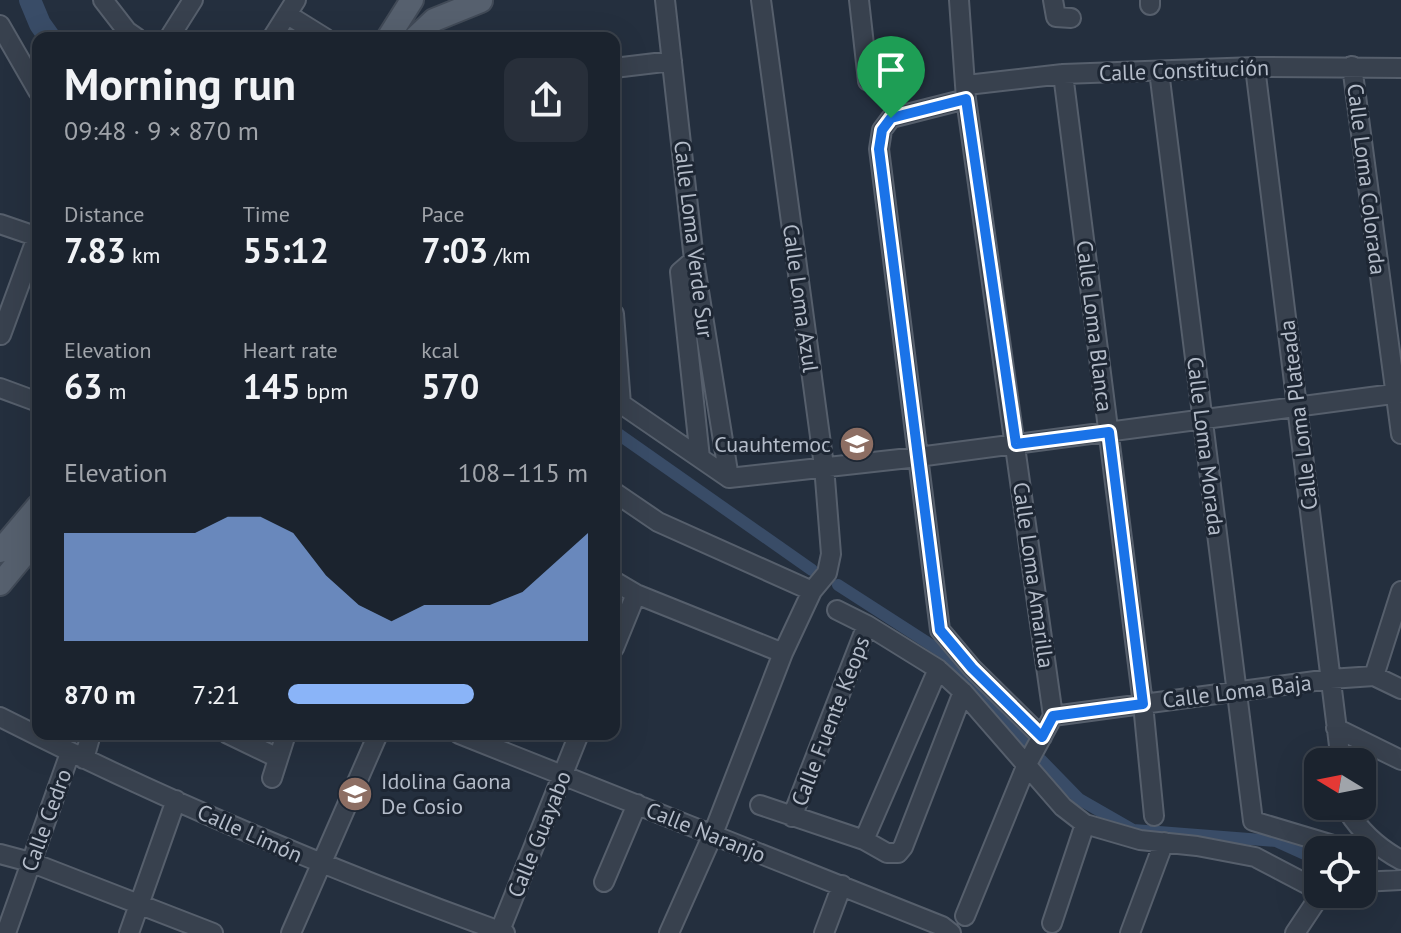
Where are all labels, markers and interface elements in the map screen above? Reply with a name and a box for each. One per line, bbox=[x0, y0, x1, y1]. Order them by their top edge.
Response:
pin bbox=[857, 36, 925, 118]
icon: arrive bbox=[869, 48, 913, 92]
street label: Calle Constitución bbox=[1098, 53, 1270, 87]
text: Morning run bbox=[64, 55, 296, 112]
button: share bbox=[504, 58, 588, 142]
street label: Calle Loma Colorada bbox=[1341, 82, 1393, 276]
text: 09:48 · 9 × 870 m bbox=[64, 114, 259, 147]
street label: Calle Loma Verde Sur bbox=[668, 139, 720, 340]
text: Distance bbox=[64, 200, 145, 228]
text: Time bbox=[243, 200, 290, 228]
text: Pace bbox=[421, 200, 464, 228]
street label: Calle Loma Azul bbox=[777, 222, 825, 374]
text: 7.83 bbox=[64, 228, 126, 272]
text: 55:12 bbox=[243, 228, 329, 272]
text: 7:03 bbox=[421, 228, 488, 272]
street label: Calle Loma Blanca bbox=[1071, 239, 1119, 413]
text: km bbox=[126, 241, 160, 269]
text: /km bbox=[488, 241, 530, 269]
street label: Calle Loma Plateada bbox=[1272, 318, 1324, 512]
text: Elevation bbox=[64, 336, 152, 364]
text: Heart rate bbox=[243, 336, 338, 364]
text: kcal bbox=[421, 336, 459, 364]
street label: Calle Loma Morada bbox=[1181, 355, 1231, 537]
text: 63 bbox=[64, 364, 103, 408]
text: 145 bbox=[243, 364, 301, 408]
text: 570 bbox=[421, 364, 479, 408]
text: m bbox=[103, 377, 126, 405]
text: bpm bbox=[301, 377, 348, 405]
school or university icon: Cuauhtemoc bbox=[838, 425, 876, 463]
place label: Cuauhtemoc bbox=[714, 430, 831, 458]
text: Elevation bbox=[64, 456, 168, 489]
text: 108–115 m bbox=[458, 456, 588, 489]
street label: Calle Loma Amarilla bbox=[1007, 480, 1061, 670]
street label: Calle Fuente Keops bbox=[785, 632, 875, 810]
street label: Calle Loma Baja bbox=[1161, 668, 1313, 714]
text: 870 m bbox=[64, 678, 136, 711]
text: 7:21 bbox=[192, 678, 240, 711]
north arrow bbox=[1304, 748, 1376, 820]
map controls bbox=[1304, 748, 1376, 908]
street label: Calle Cedro bbox=[15, 765, 77, 875]
place label: Idolina Gaona De Cosio bbox=[381, 767, 511, 820]
street label: Calle Guayabo bbox=[501, 767, 577, 901]
school or university icon: Idolina Gaona De Cosio bbox=[336, 775, 374, 813]
street label: Calle Naranjo bbox=[642, 795, 770, 869]
street label: Calle Limón bbox=[193, 797, 307, 869]
button: locate bbox=[1304, 836, 1376, 908]

